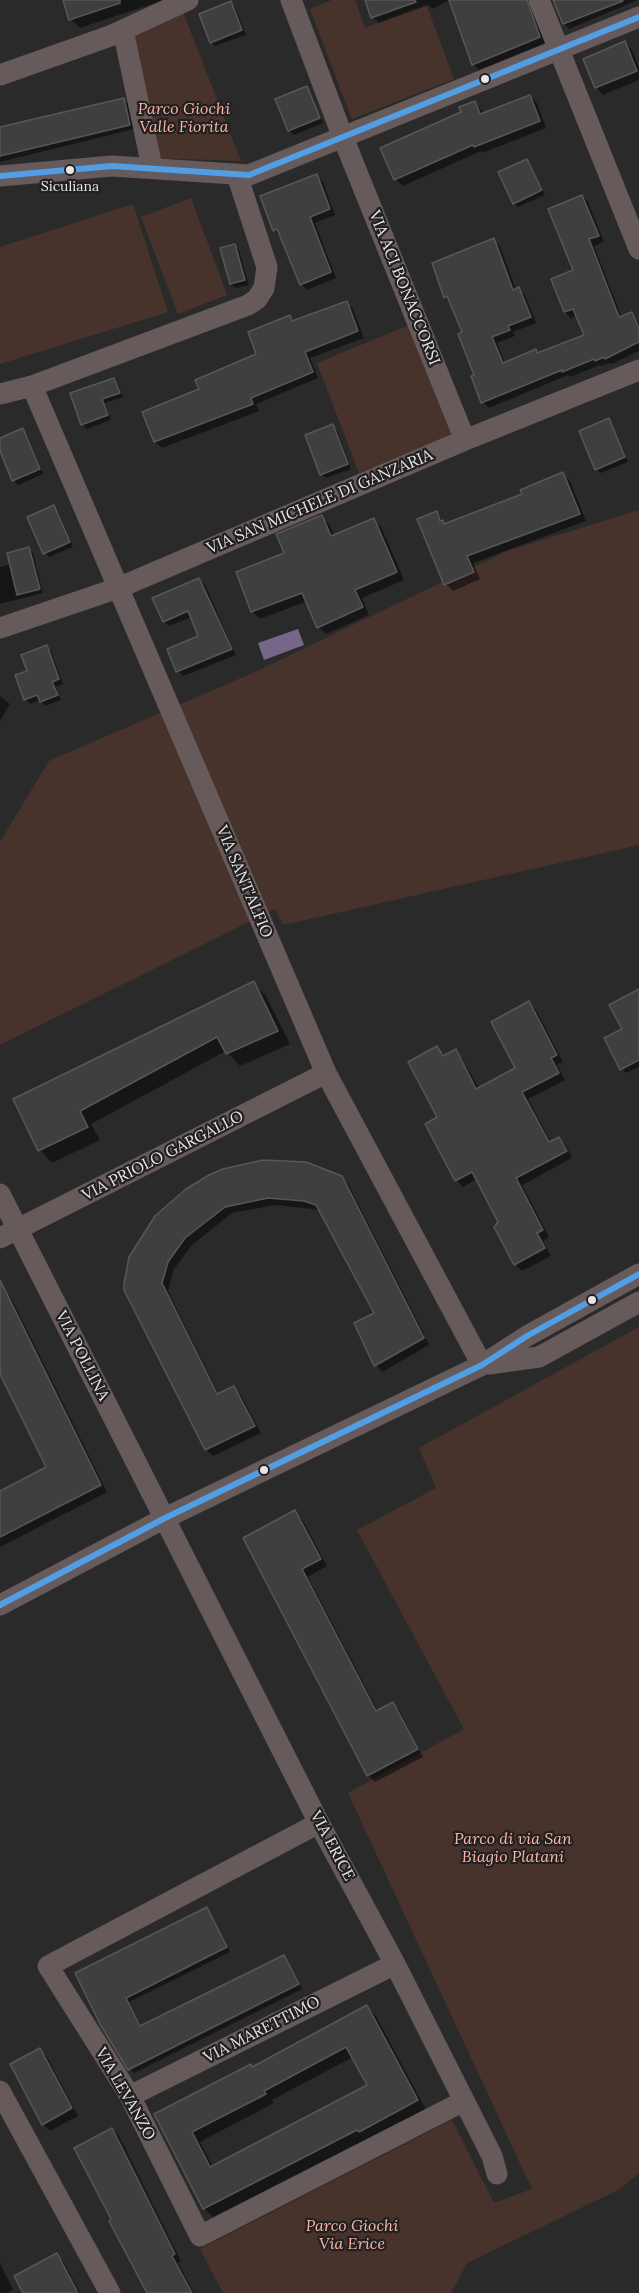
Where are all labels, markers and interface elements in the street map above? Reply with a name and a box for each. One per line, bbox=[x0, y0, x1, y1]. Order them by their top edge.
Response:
unlabelled marker bbox=[479, 73, 491, 85]
park label: Parco Giochi Valle Fiorita bbox=[138, 99, 230, 137]
marker: Siculiana bbox=[64, 164, 76, 176]
place label: Siculiana bbox=[41, 179, 99, 195]
street label: VIA ACI BONACCORSI bbox=[364, 208, 444, 368]
street label: VIA SAN MICHELE DI GANZARIA bbox=[204, 446, 436, 558]
street label: VIA SANT'ALFIO bbox=[212, 823, 276, 941]
street label: VIA PRIOLO GARGALLO bbox=[79, 1107, 247, 1205]
unlabelled marker bbox=[586, 1294, 598, 1306]
street label: VIA POLLINA bbox=[51, 1308, 113, 1404]
unlabelled marker bbox=[258, 1464, 270, 1476]
street label: VIA ERICE bbox=[306, 1808, 358, 1884]
park label: Parco di via San Biagio Platani bbox=[454, 1829, 572, 1867]
street label: VIA MARETTIMO bbox=[201, 1992, 323, 2068]
street label: VIA LEVANZO bbox=[91, 2044, 159, 2144]
park label: Parco Giochi Via Erice bbox=[306, 2216, 398, 2254]

